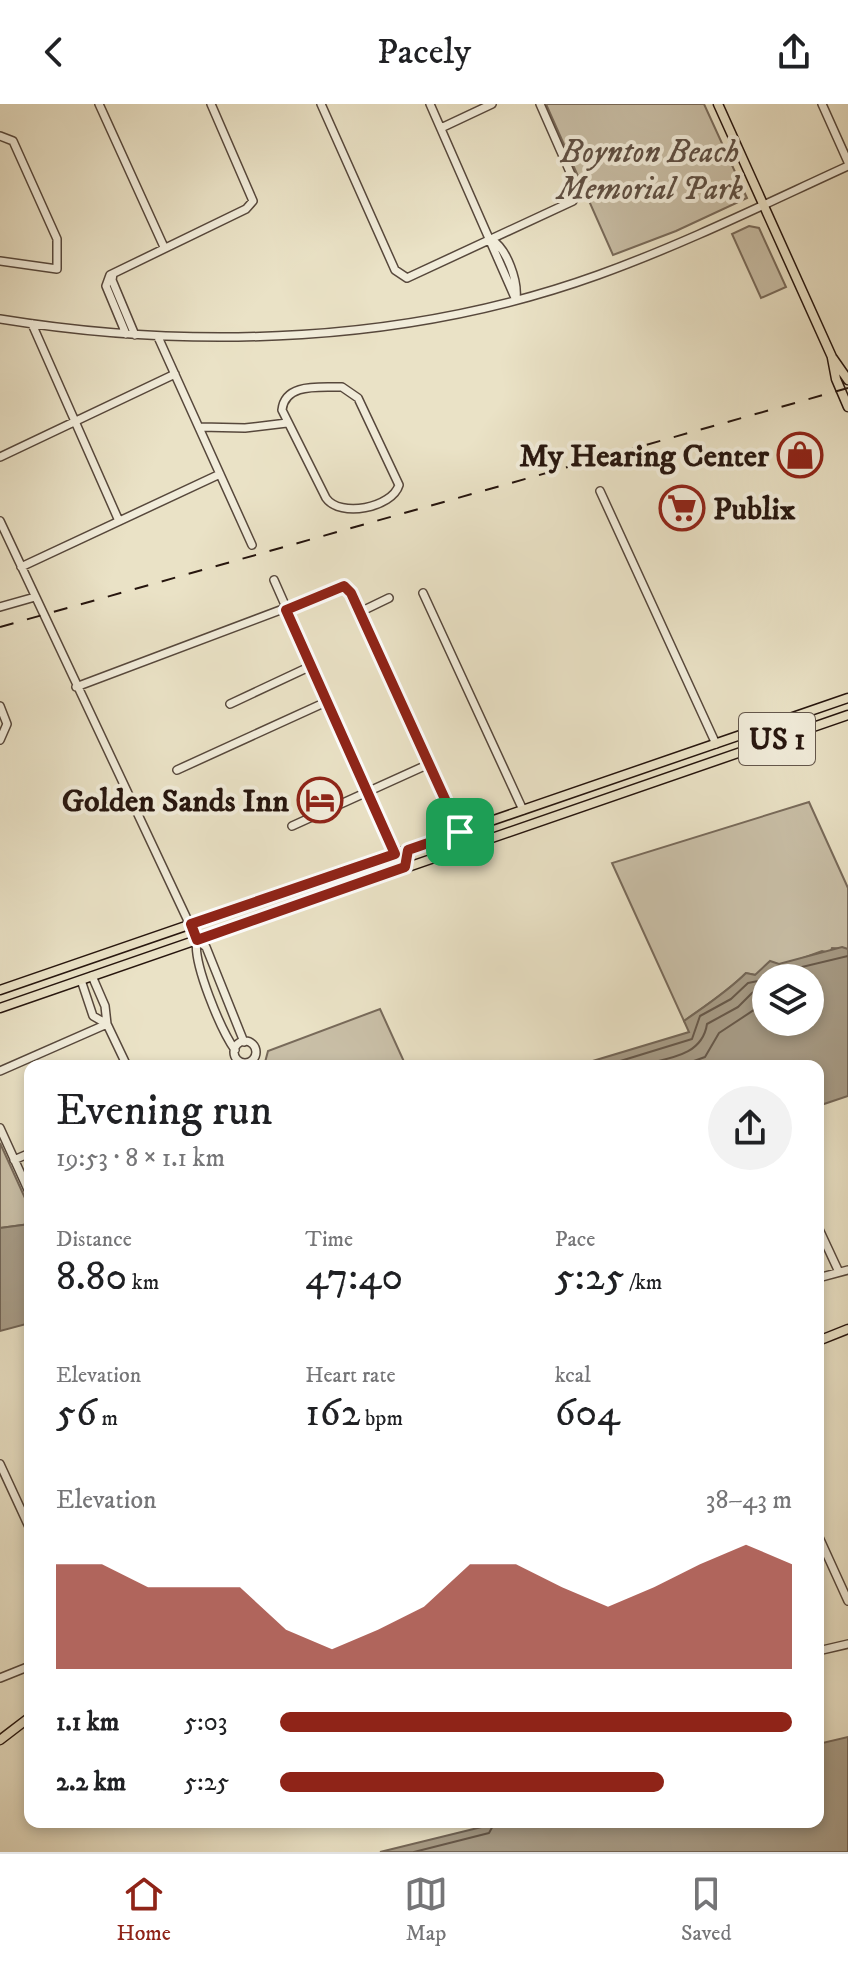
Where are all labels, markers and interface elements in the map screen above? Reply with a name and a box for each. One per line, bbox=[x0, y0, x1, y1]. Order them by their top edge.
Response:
icon: back bbox=[32, 30, 76, 74]
text: Pacely bbox=[377, 30, 471, 75]
icon: share bbox=[772, 30, 816, 74]
park label: Boynton Beach Memorial Park bbox=[555, 133, 743, 210]
shop icon: My Hearing Center bbox=[776, 431, 824, 479]
place label: My Hearing Center bbox=[519, 437, 770, 477]
supermarket icon: Publix bbox=[658, 484, 706, 532]
place label: Publix bbox=[713, 490, 796, 530]
road number: US 1 bbox=[739, 713, 815, 765]
hotel icon: Golden Sands Inn bbox=[296, 776, 344, 824]
place label: Golden Sands Inn bbox=[62, 782, 289, 822]
pin bbox=[426, 798, 494, 866]
icon: arrive bbox=[438, 810, 482, 854]
map controls bbox=[752, 964, 824, 1036]
button: layers bbox=[752, 964, 824, 1036]
text: Evening run bbox=[56, 1084, 273, 1139]
button: share bbox=[708, 1086, 792, 1170]
text: 19:53 · 8 × 1.1 km bbox=[56, 1142, 225, 1175]
text: Distance bbox=[56, 1226, 132, 1253]
text: Time bbox=[305, 1226, 353, 1253]
text: Pace bbox=[555, 1226, 595, 1253]
text: 8.80 bbox=[56, 1253, 127, 1303]
text: 47:40 bbox=[305, 1253, 403, 1303]
text: 5:25 bbox=[555, 1253, 624, 1303]
text: km bbox=[127, 1269, 159, 1296]
text: /km bbox=[624, 1269, 662, 1296]
text: Elevation bbox=[56, 1362, 141, 1389]
text: Heart rate bbox=[305, 1362, 396, 1389]
text: kcal bbox=[555, 1362, 591, 1389]
text: 56 bbox=[56, 1389, 97, 1439]
text: 162 bbox=[305, 1389, 360, 1439]
text: 604 bbox=[555, 1389, 620, 1439]
text: m bbox=[97, 1405, 118, 1432]
text: bpm bbox=[360, 1405, 403, 1432]
text: Elevation bbox=[56, 1484, 157, 1517]
text: 38–43 m bbox=[706, 1484, 792, 1517]
text: 1.1 km bbox=[56, 1706, 119, 1739]
text: 5:03 bbox=[184, 1706, 227, 1739]
text: 2.2 km bbox=[56, 1766, 126, 1799]
text: 5:25 bbox=[184, 1766, 229, 1799]
tab: Home bbox=[117, 1872, 171, 1947]
tab: Map bbox=[404, 1872, 448, 1947]
tab: Saved bbox=[681, 1872, 731, 1947]

